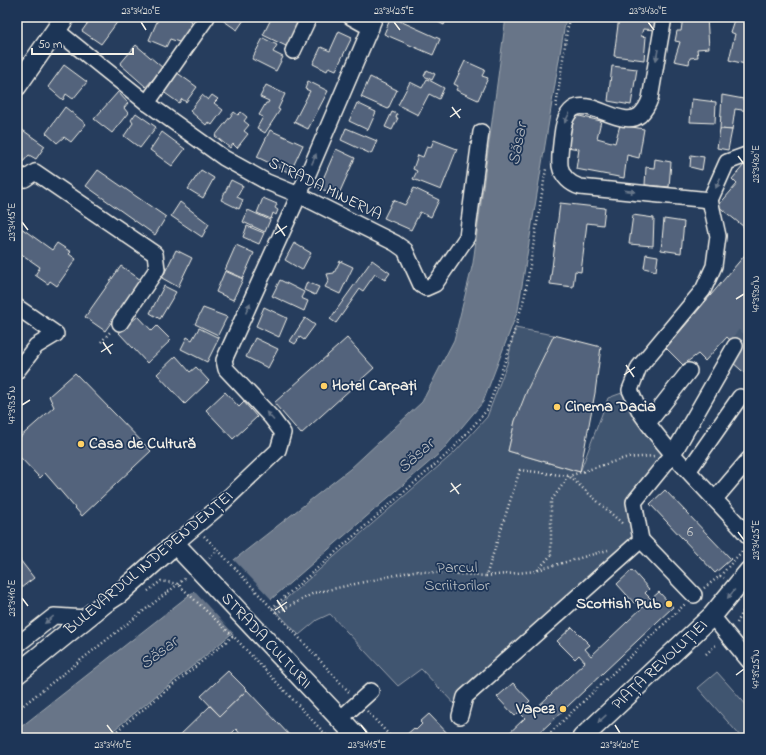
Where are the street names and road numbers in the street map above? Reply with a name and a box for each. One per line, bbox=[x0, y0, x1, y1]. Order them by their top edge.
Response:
street label: STRADA MINERVA bbox=[264, 151, 386, 227]
street label: BULEVARDUL INDEPENDENȚEI bbox=[58, 485, 239, 642]
street label: STRADA CULTURII bbox=[215, 587, 317, 695]
street label: PIAȚA REVOLUȚIEI bbox=[606, 614, 714, 716]

